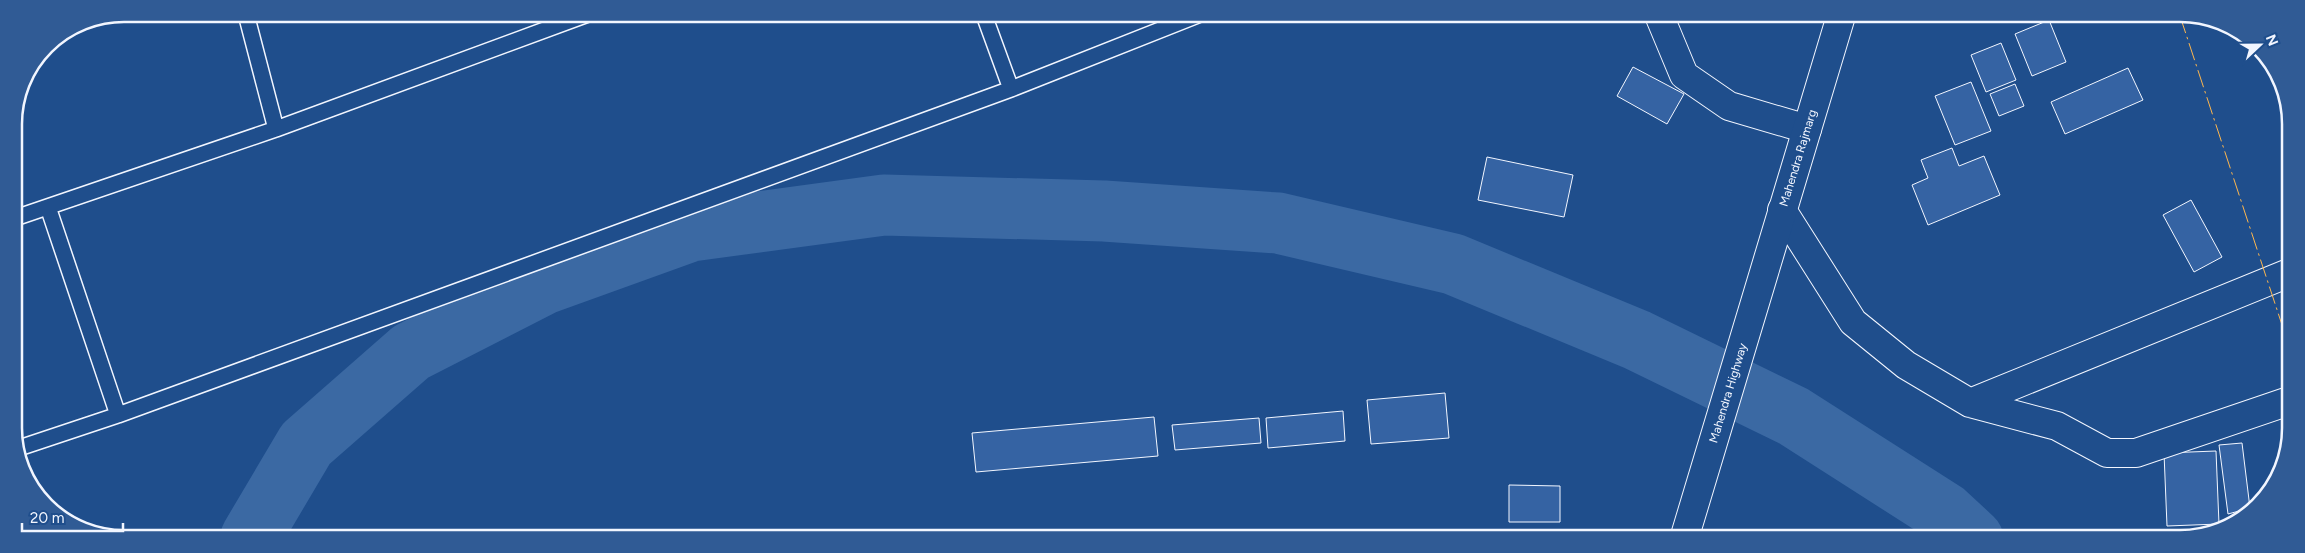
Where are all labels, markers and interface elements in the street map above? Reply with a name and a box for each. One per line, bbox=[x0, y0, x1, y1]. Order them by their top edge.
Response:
north arrow bbox=[2235, 20, 2285, 70]
text: N bbox=[2262, 32, 2281, 49]
street label: Mahendra Rajmarg bbox=[1777, 108, 1819, 208]
street label: Mahendra Highway bbox=[1706, 341, 1750, 445]
scale bar bbox=[22, 500, 124, 532]
text: 20 m bbox=[30, 509, 64, 527]

